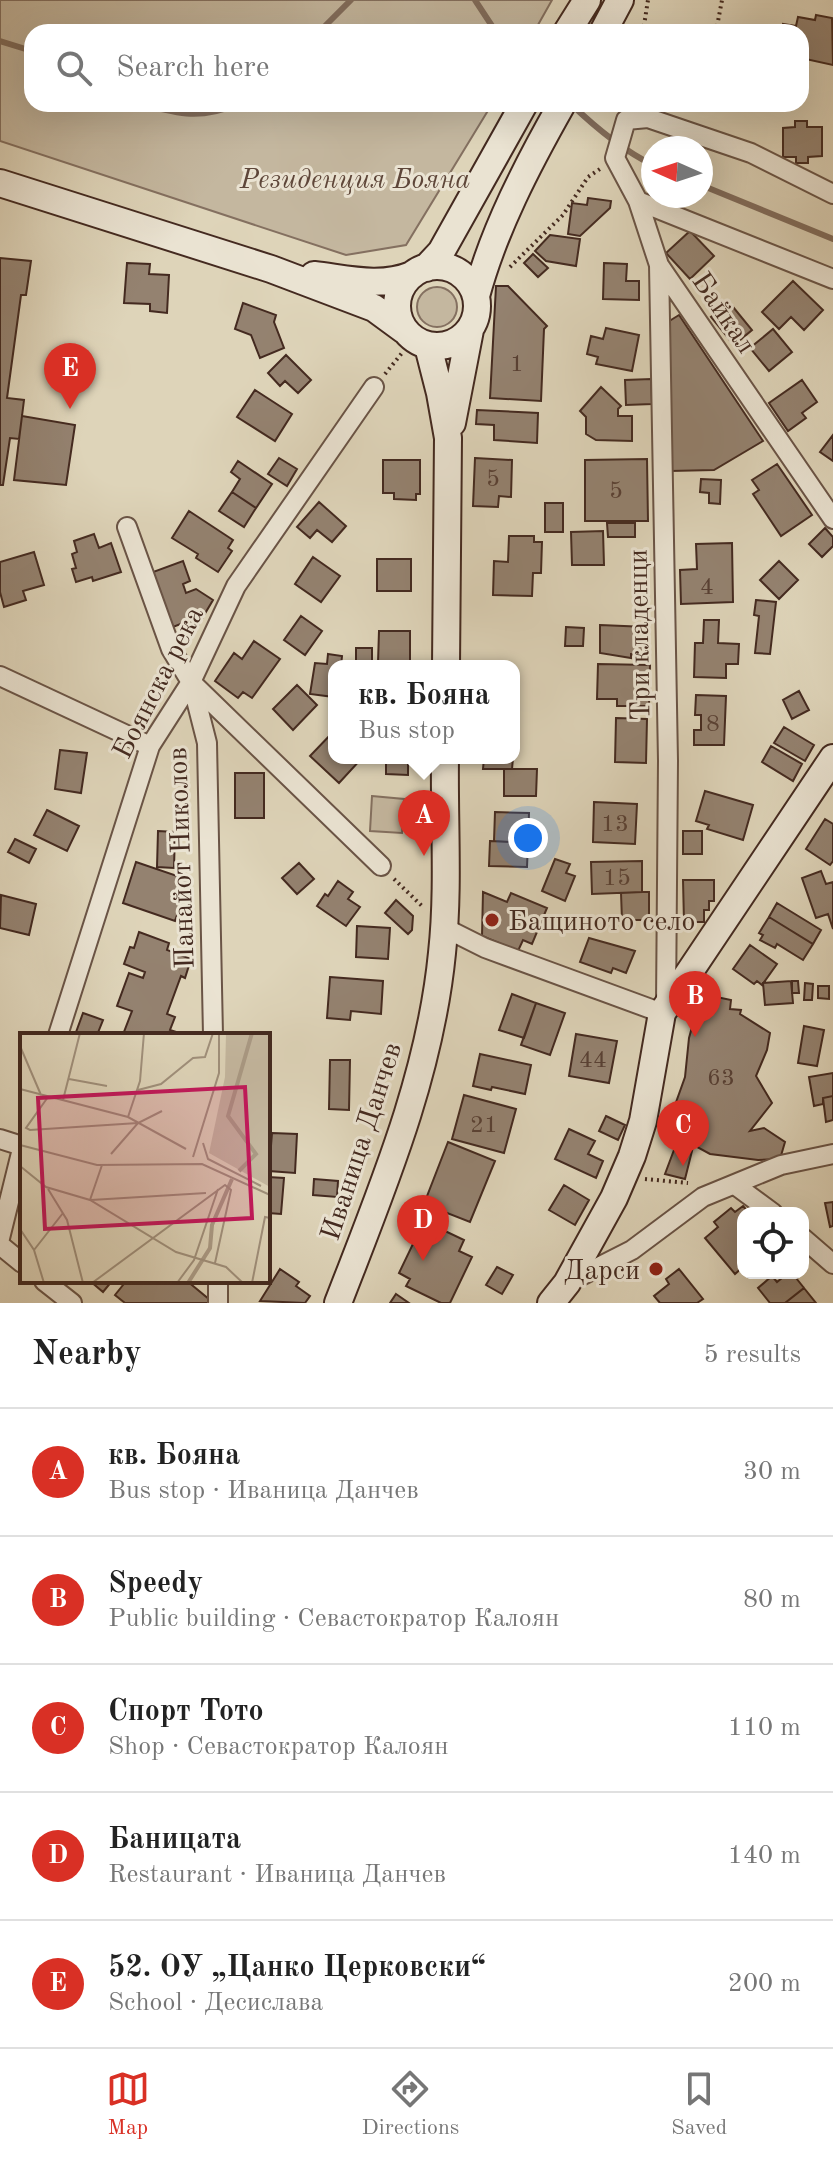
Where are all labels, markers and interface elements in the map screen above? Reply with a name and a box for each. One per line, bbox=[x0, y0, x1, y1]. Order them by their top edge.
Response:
search box bbox=[24, 24, 809, 112]
icon: search bbox=[52, 46, 96, 90]
text: Search here bbox=[116, 53, 270, 83]
north arrow bbox=[641, 136, 713, 208]
park label: Резиденция Бояна bbox=[239, 167, 470, 195]
street label: Байкал bbox=[686, 268, 759, 359]
pin: E bbox=[44, 343, 96, 409]
house number: 1 bbox=[510, 353, 524, 377]
house number: 5 bbox=[486, 468, 500, 492]
house number: 5 bbox=[609, 480, 623, 504]
street label: Три кладенци bbox=[626, 549, 656, 721]
house number: 4 bbox=[700, 576, 714, 600]
street label: Боянска река bbox=[109, 603, 210, 764]
popup bbox=[328, 660, 520, 764]
text: кв. Бояна bbox=[358, 681, 490, 711]
house number: 8 bbox=[706, 713, 720, 737]
text: Bus stop bbox=[358, 718, 455, 744]
street label: Панайот Николов bbox=[165, 747, 201, 969]
pin: A bbox=[398, 790, 450, 856]
house number: 13 bbox=[601, 813, 629, 837]
your location bbox=[508, 818, 548, 858]
house number: 15 bbox=[603, 867, 631, 891]
place label: Бащиното село bbox=[508, 909, 695, 937]
marker: Бащиното село bbox=[483, 911, 501, 929]
pin: B bbox=[669, 971, 721, 1037]
inset map bbox=[20, 1033, 270, 1283]
street label: Иваница Данчев bbox=[318, 1039, 408, 1244]
house number: 44 bbox=[579, 1049, 607, 1073]
house number: 63 bbox=[707, 1067, 735, 1091]
pin: C bbox=[657, 1100, 709, 1166]
house number: 21 bbox=[470, 1114, 498, 1138]
pin: D bbox=[397, 1195, 449, 1261]
map controls bbox=[737, 1207, 809, 1279]
button: locate bbox=[737, 1207, 809, 1279]
place label: Дарси bbox=[564, 1258, 640, 1286]
marker: Дарси bbox=[647, 1260, 665, 1278]
text: Nearby bbox=[32, 1338, 142, 1372]
text: 5 results bbox=[703, 1342, 801, 1368]
text: кв. Бояна bbox=[108, 1441, 240, 1471]
text: A bbox=[48, 1459, 68, 1485]
text: 30 m bbox=[743, 1459, 801, 1485]
text: Bus stop · Иваница Данчев bbox=[108, 1478, 419, 1504]
text: Speedy bbox=[108, 1569, 203, 1599]
text: B bbox=[49, 1587, 67, 1613]
text: 80 m bbox=[743, 1587, 801, 1613]
text: Public building · Севастократор Калоян bbox=[108, 1606, 559, 1632]
text: Спорт Тото bbox=[108, 1697, 264, 1727]
text: C bbox=[49, 1715, 67, 1741]
text: 110 m bbox=[728, 1715, 801, 1741]
text: Shop · Севастократор Калоян bbox=[108, 1734, 449, 1760]
text: Баницата bbox=[108, 1825, 241, 1855]
text: D bbox=[48, 1843, 68, 1869]
text: 140 m bbox=[728, 1843, 801, 1869]
text: Restaurant · Иваница Данчев bbox=[108, 1862, 446, 1888]
text: 52. ОУ „Цанко Церковски“ bbox=[108, 1953, 486, 1983]
text: E bbox=[49, 1971, 67, 1997]
text: 200 m bbox=[728, 1971, 801, 1997]
text: School · Десислава bbox=[108, 1990, 323, 2016]
tab: Map bbox=[106, 2067, 150, 2142]
tab: Directions bbox=[362, 2067, 459, 2142]
tab: Saved bbox=[671, 2067, 727, 2142]

